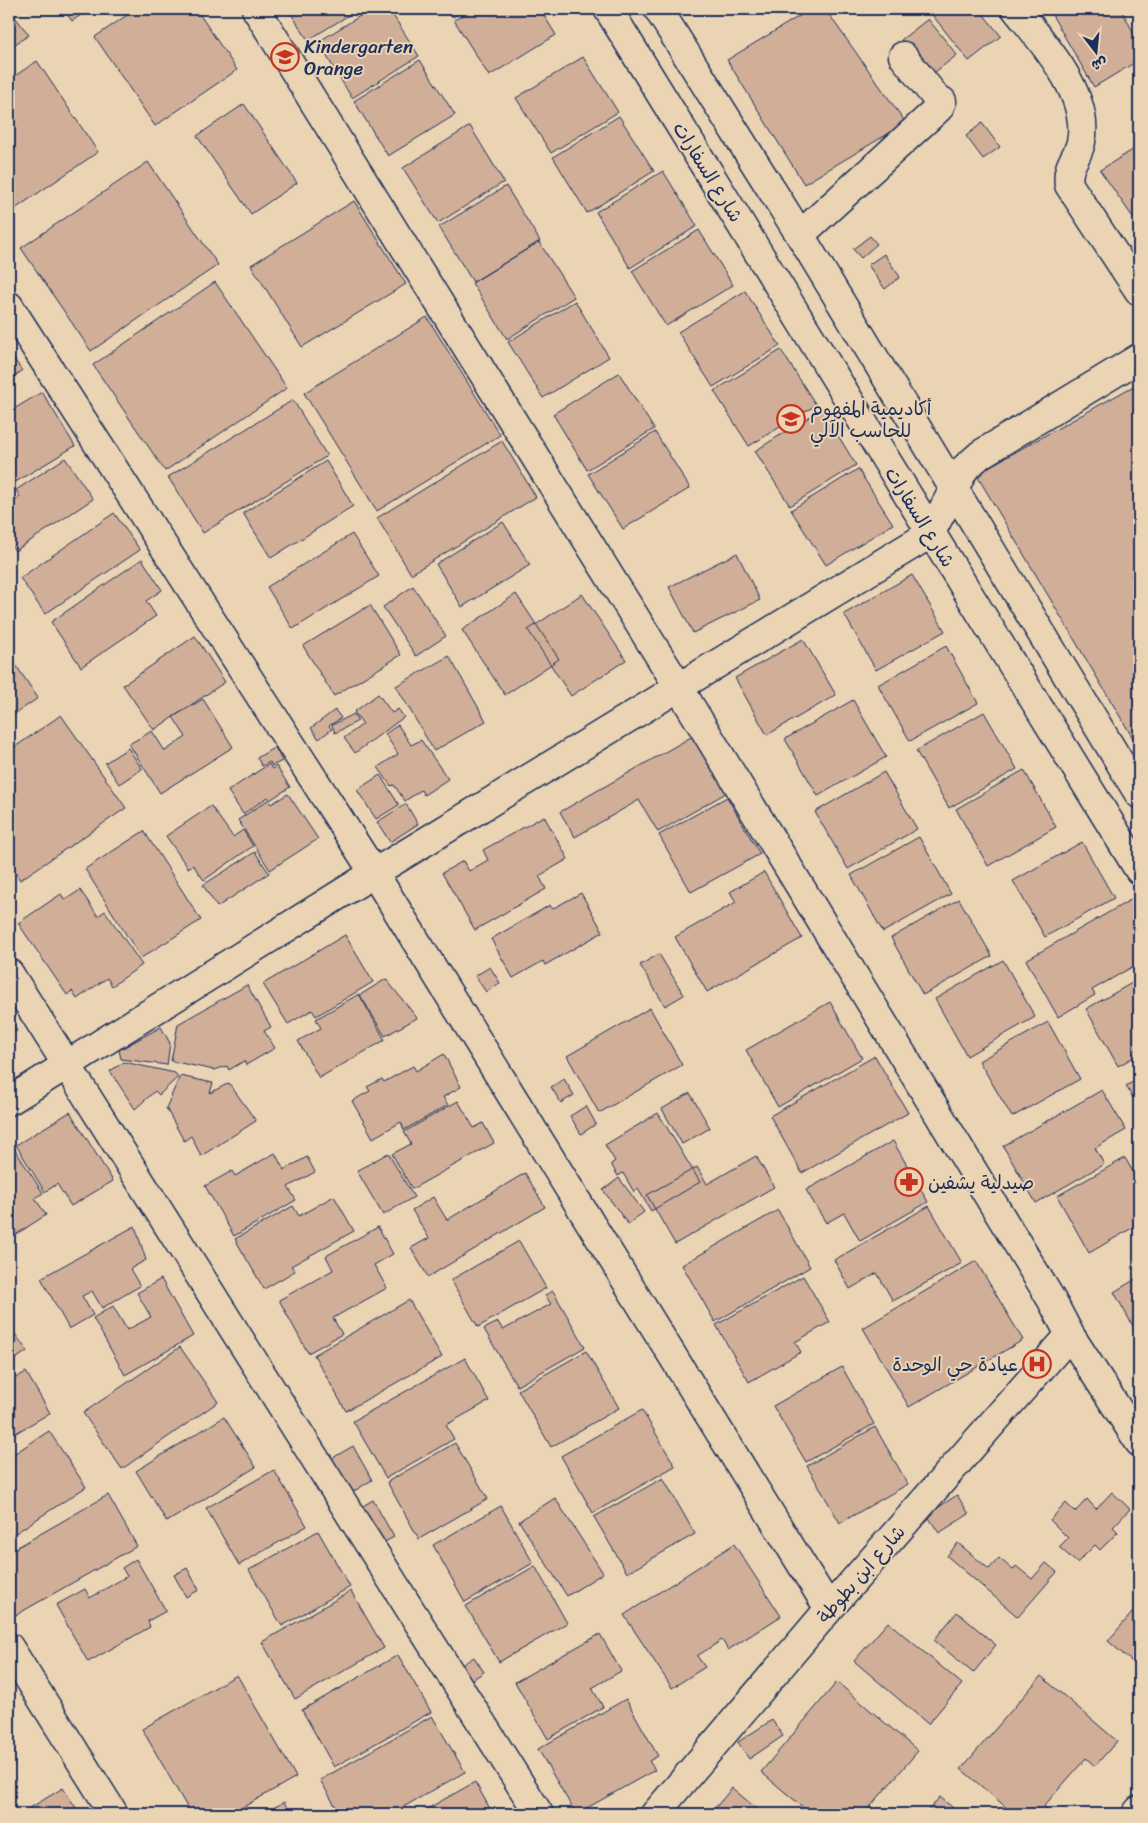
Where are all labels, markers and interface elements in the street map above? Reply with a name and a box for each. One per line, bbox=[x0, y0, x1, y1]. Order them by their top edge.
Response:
north arrow bbox=[1070, 28, 1120, 78]
place label: Kindergarten Orange bbox=[304, 30, 413, 85]
school or university icon: Kindergarten Orange bbox=[270, 42, 300, 72]
text: ش bbox=[1089, 50, 1110, 78]
street label: شارع السفارات bbox=[664, 115, 752, 229]
place label: أكاديمية المفهوم للحاسب الآلي bbox=[810, 392, 932, 447]
school or university icon: أكاديمية المفهوم للحاسب الآلي bbox=[776, 404, 806, 434]
street label: شارع السفارات bbox=[876, 460, 964, 574]
place label: صيدلية يشفين bbox=[928, 1166, 1034, 1199]
pharmacy icon: صيدلية يشفين bbox=[894, 1167, 924, 1197]
place label: عيادة حي الوحدة bbox=[892, 1348, 1018, 1381]
hospital icon: عيادة حي الوحدة bbox=[1022, 1349, 1052, 1379]
street label: شارع ابن بطوطة bbox=[808, 1517, 914, 1631]

